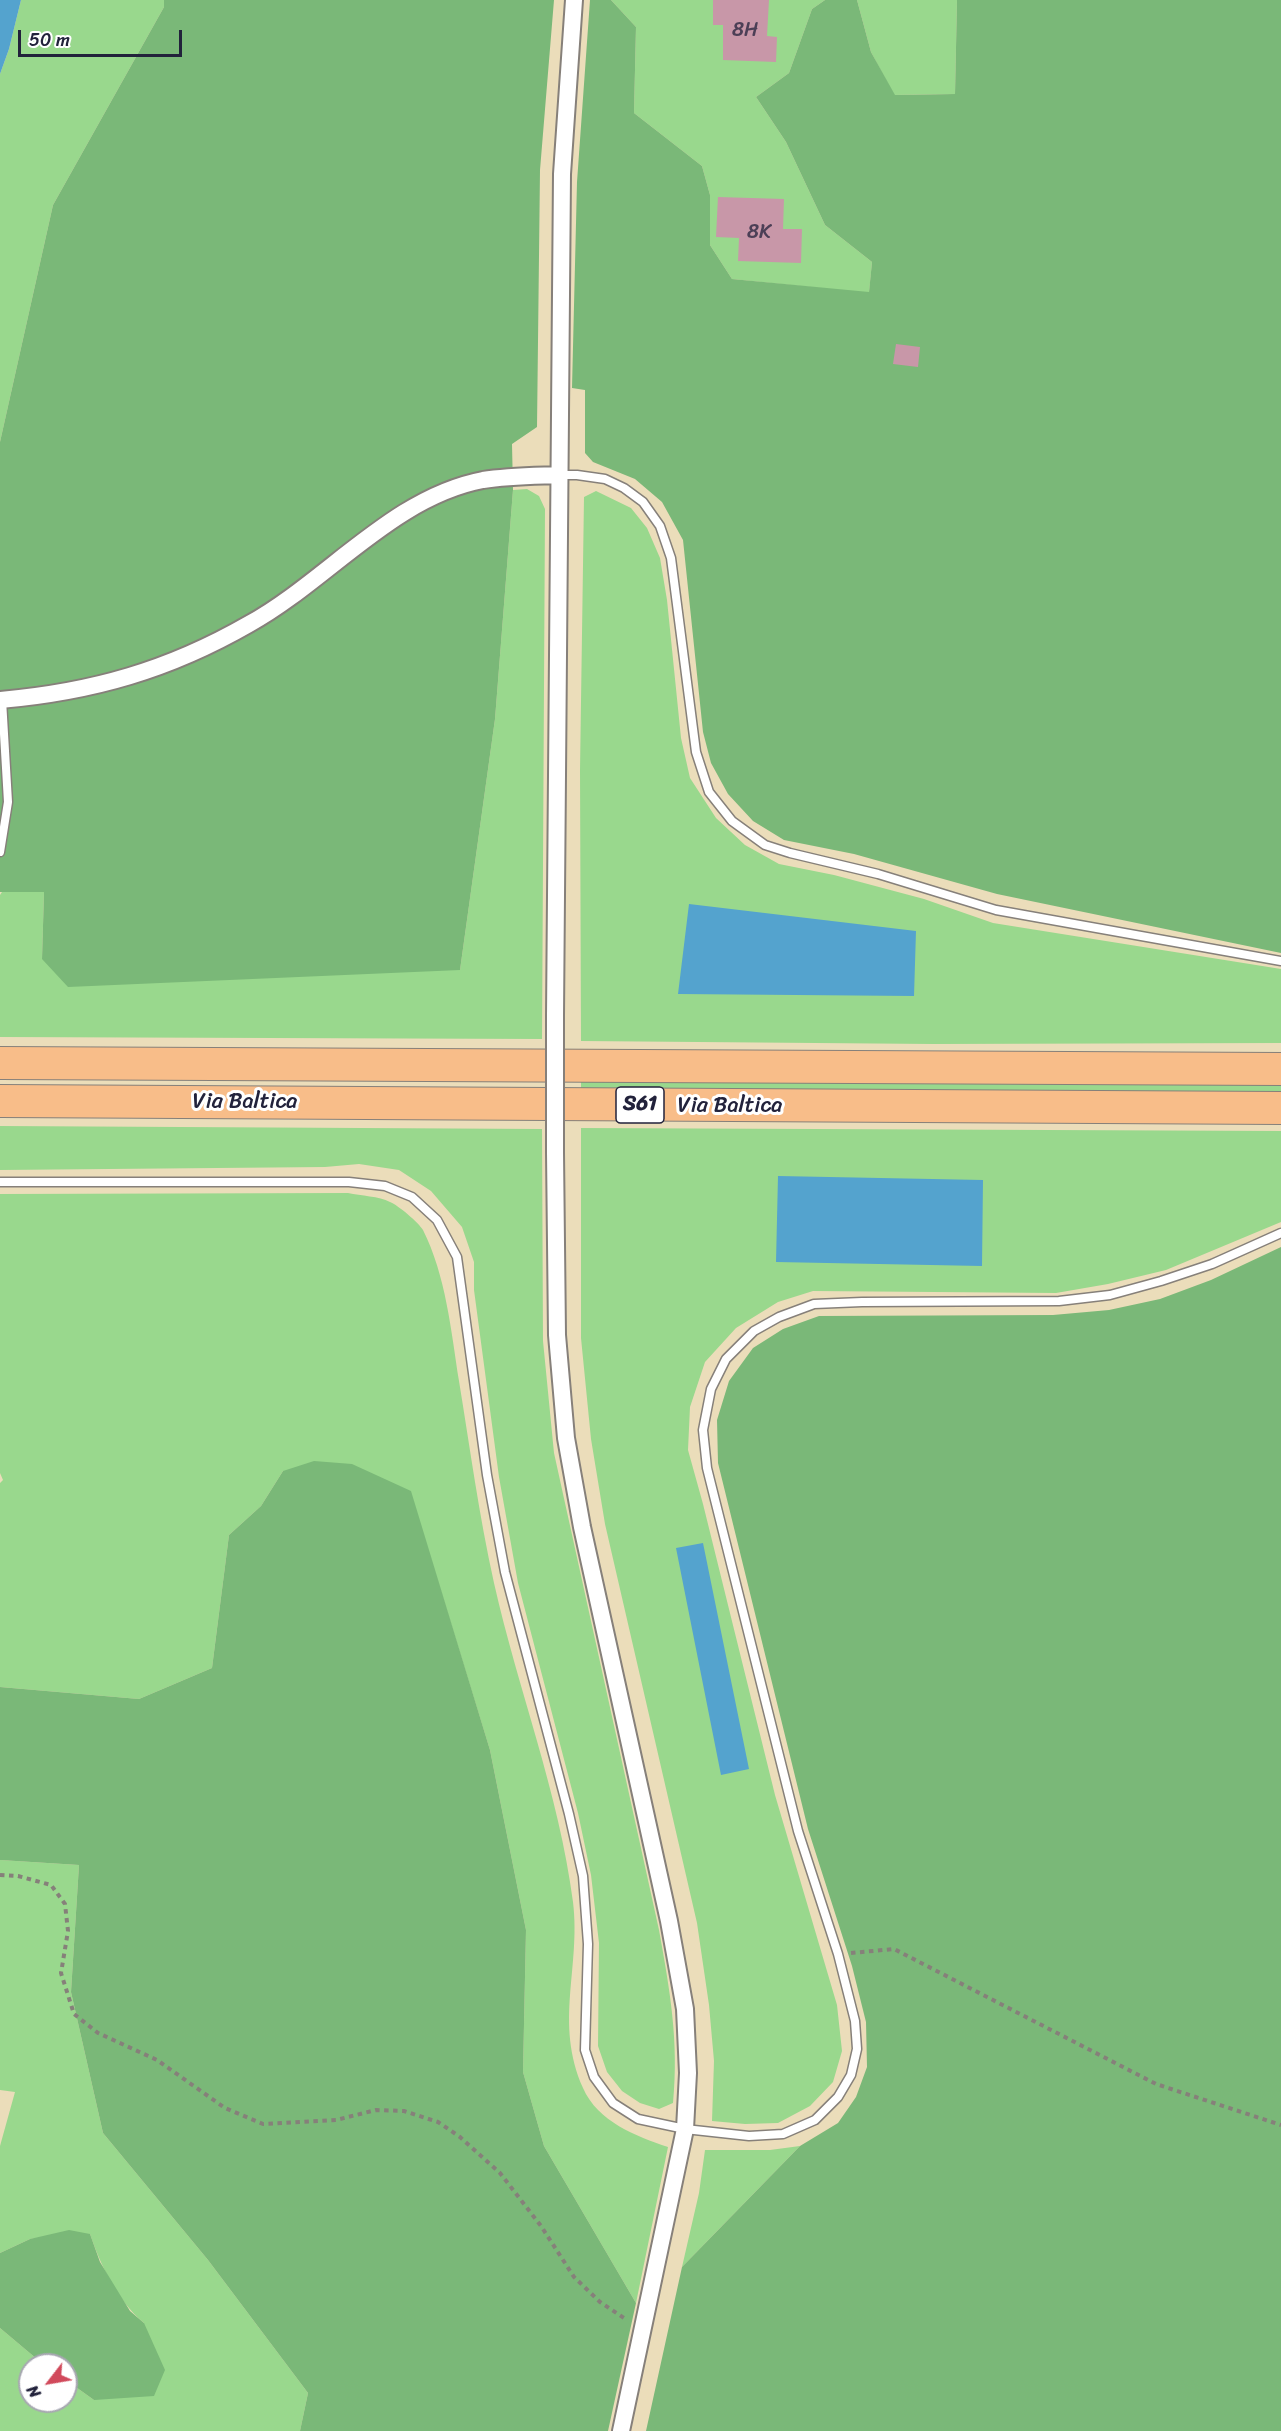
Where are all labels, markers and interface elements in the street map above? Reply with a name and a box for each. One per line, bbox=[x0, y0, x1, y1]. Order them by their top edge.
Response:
scale bar bbox=[21, 18, 184, 56]
house number: 8H bbox=[732, 19, 758, 43]
text: 50 m bbox=[29, 24, 70, 56]
house number: 8K bbox=[747, 221, 771, 245]
road number: S61 bbox=[616, 1087, 664, 1123]
street label: Via Baltica bbox=[193, 1089, 297, 1115]
street label: Via Baltica bbox=[678, 1093, 782, 1119]
north arrow bbox=[18, 2353, 78, 2413]
text: N bbox=[19, 2379, 49, 2404]

